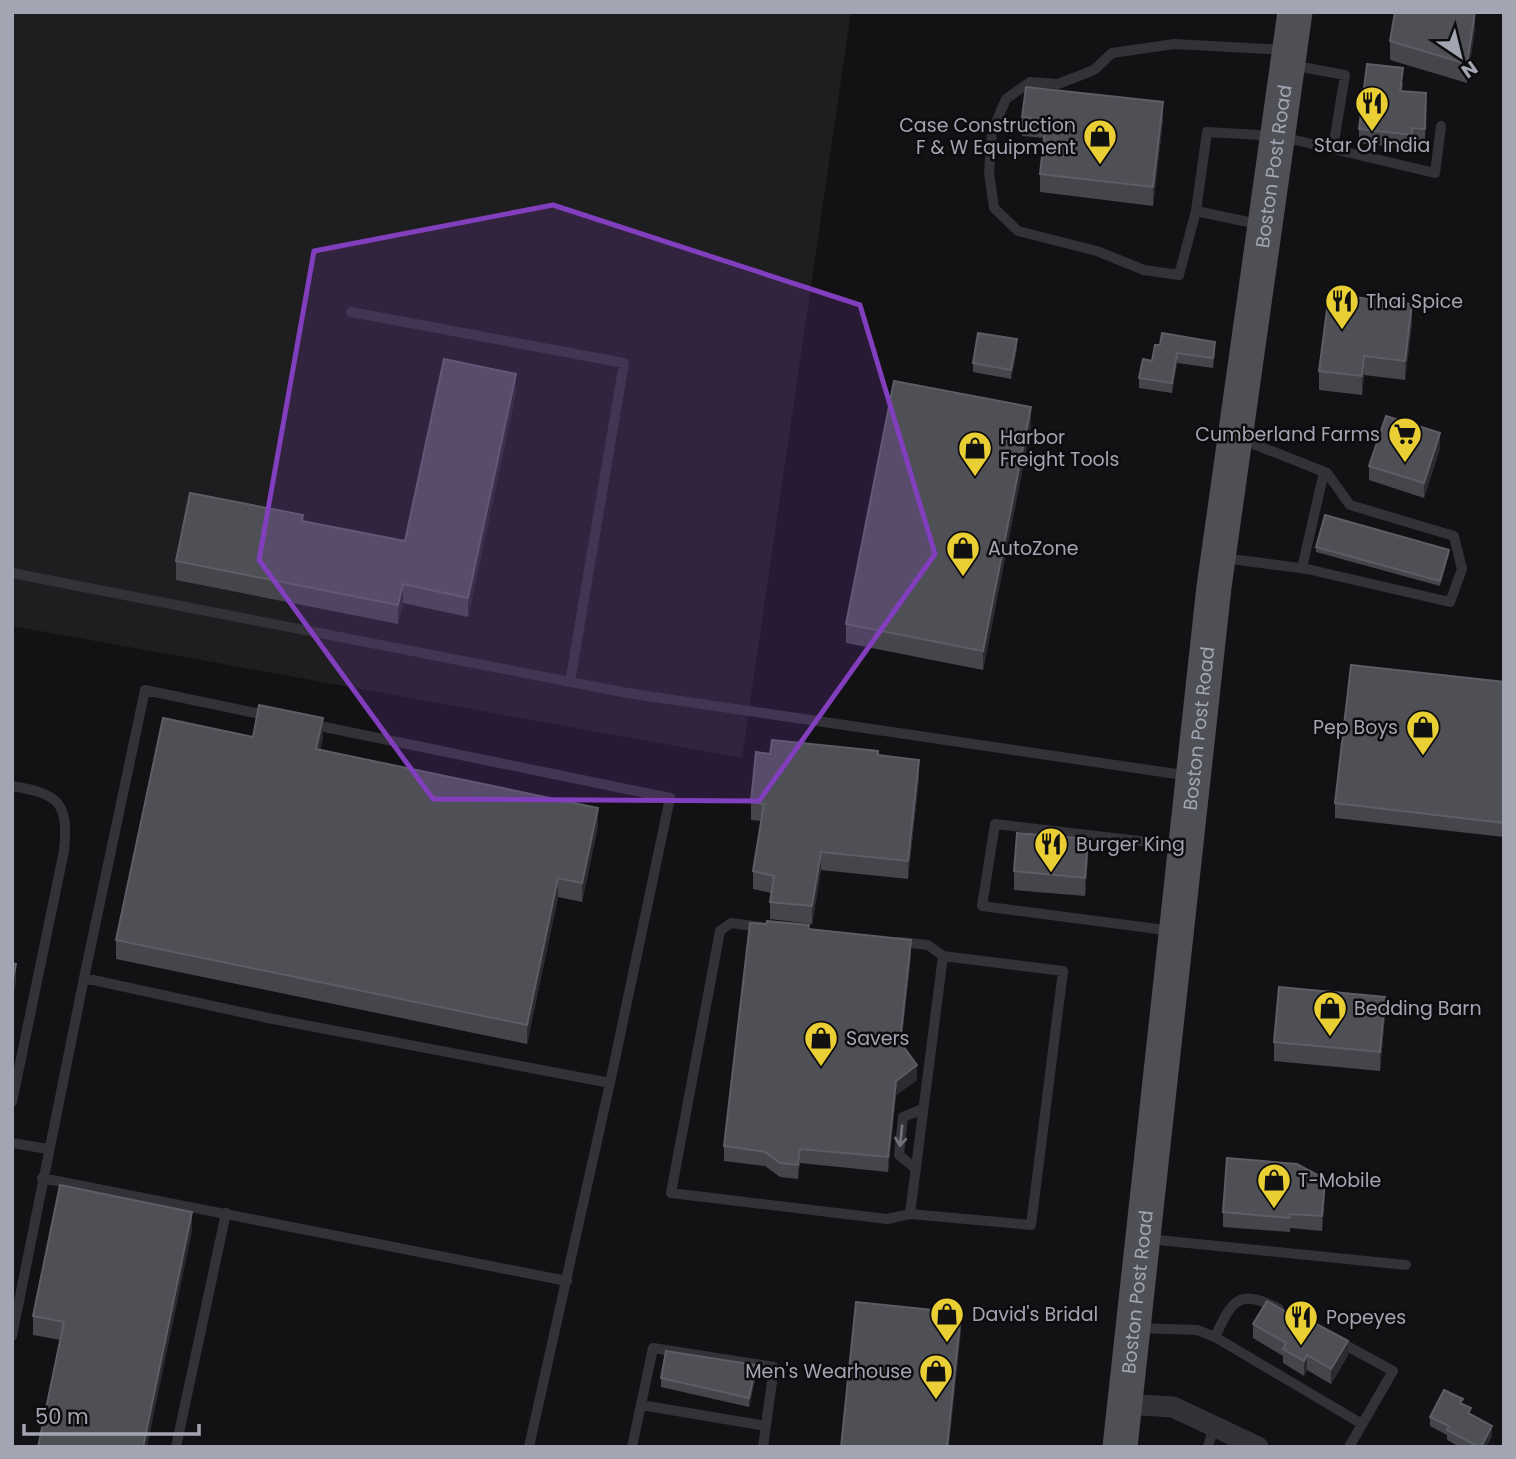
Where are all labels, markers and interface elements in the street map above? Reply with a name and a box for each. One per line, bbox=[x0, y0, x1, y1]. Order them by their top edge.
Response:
north arrow bbox=[1425, 21, 1495, 91]
text: N bbox=[1456, 54, 1483, 85]
street label: Boston Post Road bbox=[1248, 83, 1298, 250]
restaurant icon: Star Of India bbox=[1353, 84, 1391, 133]
place label: Case Construction F & W Equipment bbox=[899, 112, 1076, 161]
shop icon: Case Construction F & W Equipment bbox=[1081, 117, 1119, 166]
place label: Star Of India bbox=[1314, 132, 1430, 159]
restaurant icon: Thai Spice bbox=[1323, 282, 1361, 331]
place label: Thai Spice bbox=[1366, 288, 1463, 315]
supermarket icon: Cumberland Farms bbox=[1386, 415, 1424, 464]
place label: Cumberland Farms bbox=[1195, 421, 1380, 448]
place label: Harbor Freight Tools bbox=[1000, 424, 1119, 473]
shop icon: Harbor Freight Tools bbox=[956, 429, 994, 478]
shop icon: AutoZone bbox=[944, 529, 982, 578]
place label: AutoZone bbox=[988, 535, 1078, 562]
street label: Boston Post Road bbox=[1176, 645, 1221, 812]
shop icon: Pep Boys bbox=[1404, 708, 1442, 757]
place label: Pep Boys bbox=[1313, 714, 1398, 741]
restaurant icon: Burger King bbox=[1032, 825, 1070, 874]
place label: Burger King bbox=[1076, 831, 1185, 858]
shop icon: Bedding Barn bbox=[1311, 989, 1349, 1038]
place label: Bedding Barn bbox=[1354, 995, 1482, 1022]
shop icon: Savers bbox=[802, 1019, 840, 1068]
place label: Savers bbox=[846, 1025, 909, 1052]
one-way arrow bbox=[895, 1124, 908, 1147]
shop icon: T-Mobile bbox=[1255, 1161, 1293, 1210]
place label: T-Mobile bbox=[1298, 1167, 1381, 1194]
street label: Boston Post Road bbox=[1115, 1209, 1159, 1375]
shop icon: David's Bridal bbox=[928, 1295, 966, 1344]
restaurant icon: Popeyes bbox=[1282, 1298, 1320, 1347]
place label: David's Bridal bbox=[972, 1301, 1098, 1328]
place label: Popeyes bbox=[1326, 1304, 1406, 1331]
shop icon: Men's Wearhouse bbox=[917, 1352, 955, 1401]
place label: Men's Wearhouse bbox=[745, 1358, 912, 1385]
scale bar bbox=[24, 1392, 200, 1436]
text: 50 m bbox=[35, 1402, 89, 1431]

